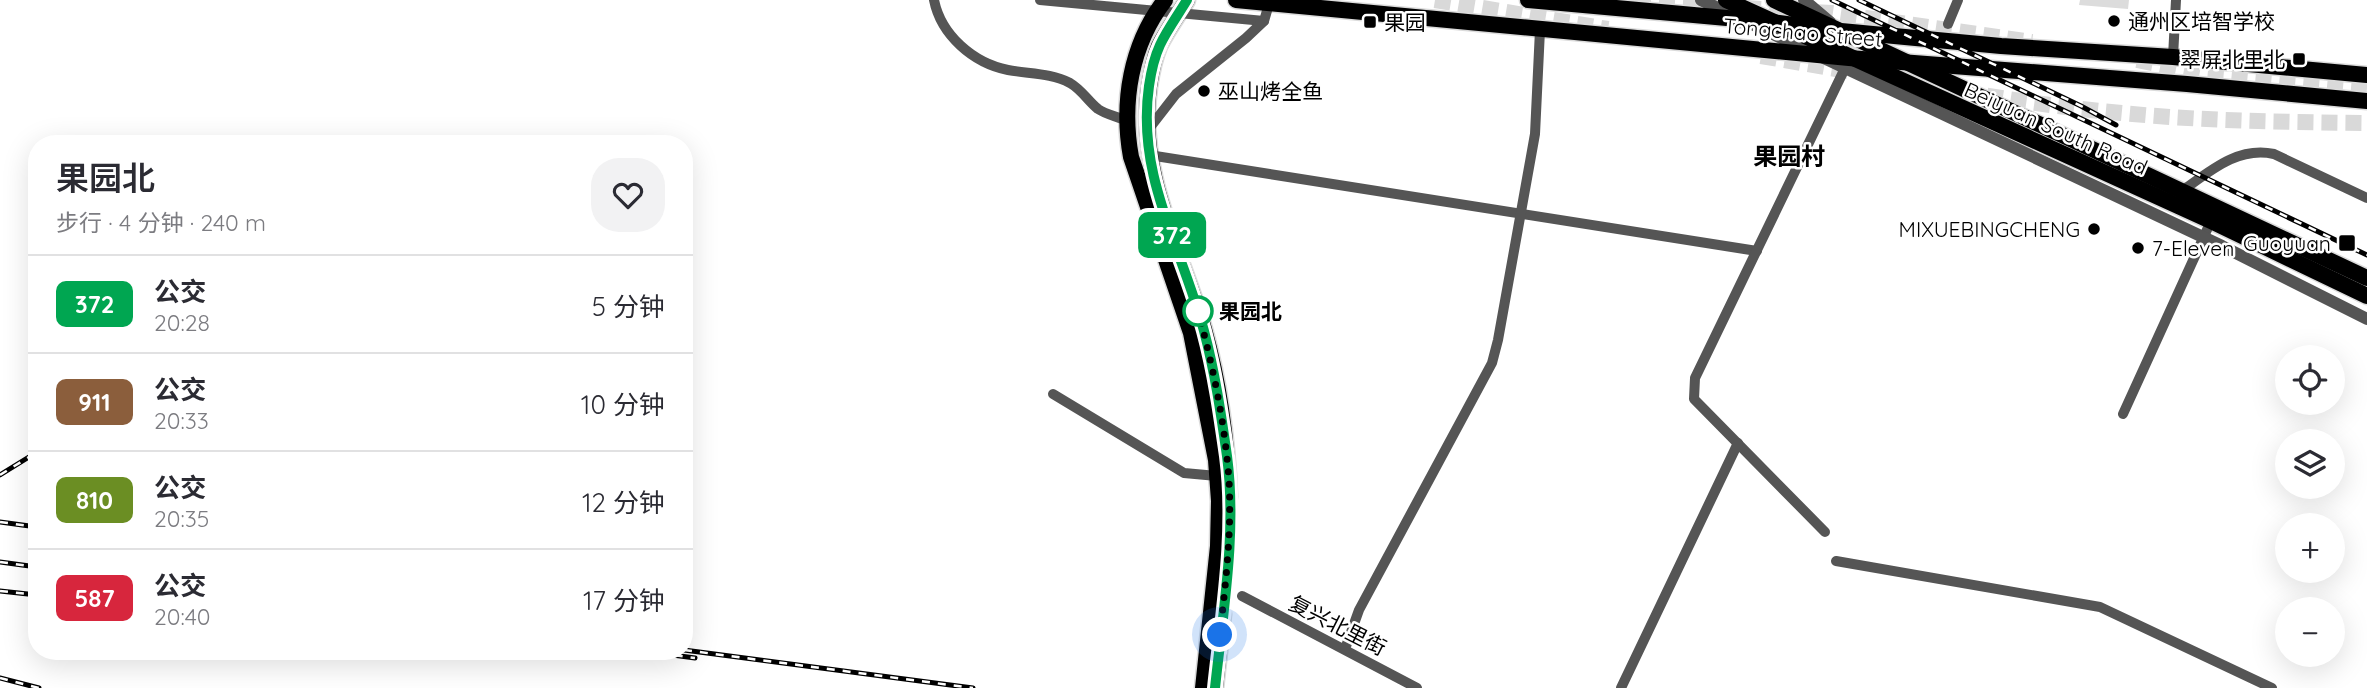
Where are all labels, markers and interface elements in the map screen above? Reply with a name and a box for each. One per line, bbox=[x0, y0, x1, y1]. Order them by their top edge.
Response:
place label: 通州区培智学校 bbox=[2128, 8, 2275, 34]
place label: 果园 bbox=[1384, 9, 1426, 35]
street label: Tongchao Street bbox=[1723, 12, 1883, 52]
marker: 通州区培智学校 bbox=[2106, 13, 2122, 29]
marker: 果园 bbox=[1362, 14, 1378, 30]
place label: 翠屏北里北 bbox=[2180, 46, 2285, 72]
marker: 翠屏北里北 bbox=[2291, 51, 2307, 67]
street label: Beiyuan South Road bbox=[1960, 76, 2152, 180]
place label: 巫山烤全鱼 bbox=[1218, 78, 1323, 104]
marker: 巫山烤全鱼 bbox=[1196, 83, 1212, 99]
district label: 果园村 bbox=[1753, 141, 1825, 171]
text: 果园北 bbox=[56, 157, 155, 198]
button: heart bbox=[591, 158, 665, 232]
text: 步行 · 4 分钟 · 240 m bbox=[56, 208, 266, 237]
line badge: 372 bbox=[1132, 212, 1212, 258]
place label: MIXUEBINGCHENG bbox=[1899, 216, 2080, 242]
text: 372 bbox=[1152, 220, 1192, 250]
marker: MIXUEBINGCHENG bbox=[2086, 221, 2102, 237]
place label: Guoyuan bbox=[2243, 230, 2331, 256]
marker: Guoyuan bbox=[2337, 233, 2357, 253]
place label: 7-Eleven bbox=[2152, 235, 2234, 261]
marker: 7-Eleven bbox=[2130, 240, 2146, 256]
text: 公交 bbox=[154, 275, 206, 308]
text: 372 bbox=[75, 289, 114, 319]
text: 5 分钟 bbox=[592, 290, 665, 323]
marker: 果园北 bbox=[1183, 296, 1213, 326]
place label: 果园北 bbox=[1219, 298, 1282, 324]
text: 20:28 bbox=[154, 308, 210, 337]
map controls bbox=[2275, 345, 2345, 667]
button: locate bbox=[2275, 345, 2345, 415]
text: 公交 bbox=[154, 373, 206, 406]
text: 911 bbox=[78, 387, 111, 417]
text: 10 分钟 bbox=[581, 388, 665, 421]
text: 20:33 bbox=[154, 406, 209, 435]
button: layers bbox=[2275, 429, 2345, 499]
text: 公交 bbox=[154, 471, 206, 504]
text: 810 bbox=[76, 485, 113, 515]
text: 12 分钟 bbox=[582, 486, 665, 519]
text: 20:35 bbox=[154, 504, 209, 533]
button: + bbox=[2275, 513, 2345, 583]
text: 公交 bbox=[154, 569, 206, 602]
text: 587 bbox=[74, 583, 115, 613]
text: 17 分钟 bbox=[583, 584, 665, 617]
street label: 复兴北里街 bbox=[1285, 590, 1391, 660]
button: − bbox=[2275, 597, 2345, 667]
text: 20:40 bbox=[154, 602, 211, 631]
your location bbox=[1202, 617, 1237, 652]

